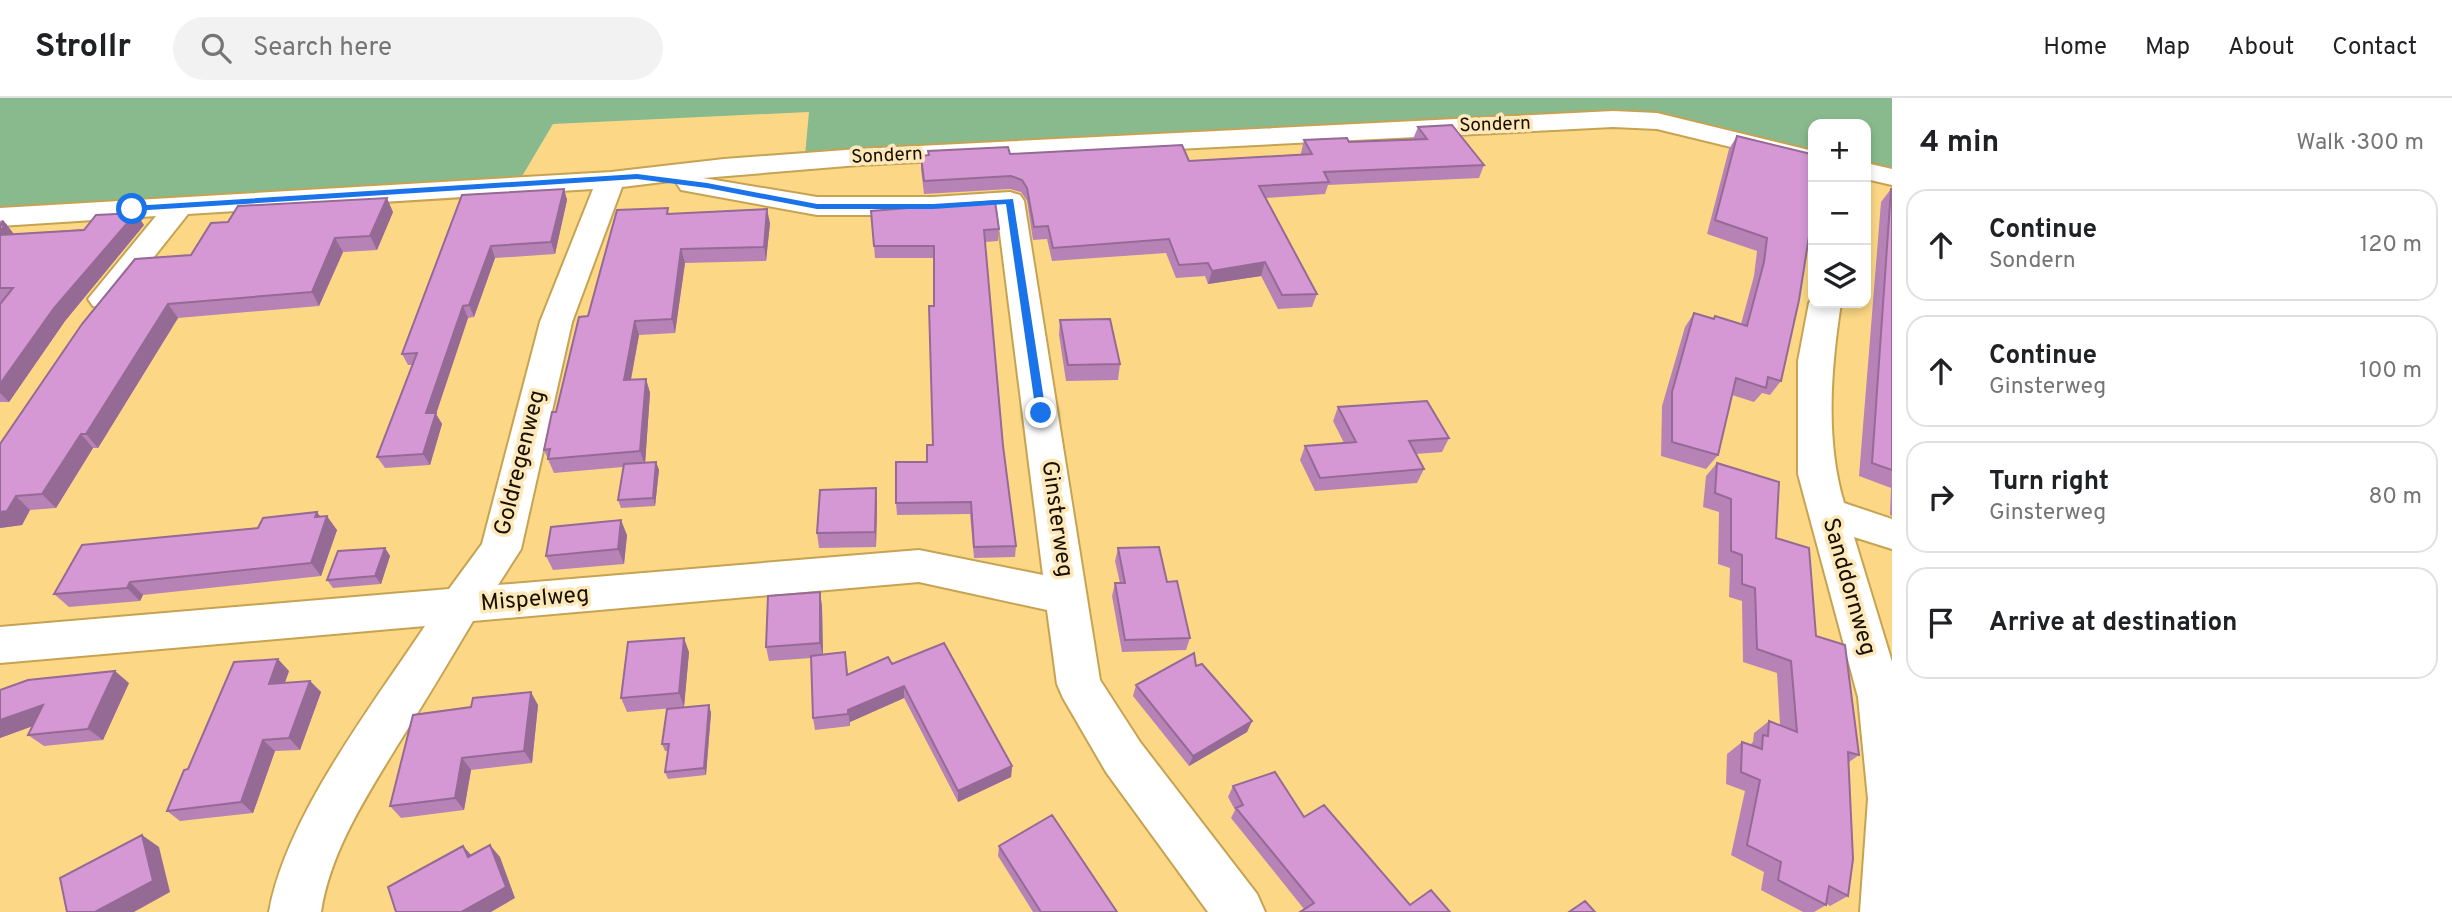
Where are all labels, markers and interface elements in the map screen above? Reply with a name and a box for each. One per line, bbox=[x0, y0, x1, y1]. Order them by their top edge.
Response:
search box bbox=[173, 17, 663, 80]
text: Strollr bbox=[35, 27, 131, 69]
icon: search bbox=[197, 29, 235, 67]
text: Search here bbox=[253, 32, 392, 65]
text: Home bbox=[2043, 33, 2107, 63]
text: Map bbox=[2145, 33, 2190, 63]
text: About bbox=[2228, 33, 2294, 63]
text: Contact bbox=[2332, 33, 2417, 63]
street label: Sondern bbox=[1459, 112, 1531, 138]
map controls bbox=[1808, 119, 1871, 308]
button: + bbox=[1808, 119, 1871, 182]
text: 4 min bbox=[1920, 125, 1999, 162]
text: Walk · 300 m bbox=[2296, 129, 2424, 158]
street label: Sondern bbox=[851, 142, 923, 170]
button: − bbox=[1808, 182, 1871, 245]
route start bbox=[116, 193, 147, 224]
text: Continue bbox=[1989, 214, 2097, 247]
icon: ahead bbox=[1922, 226, 1960, 264]
text: 120 m bbox=[2360, 231, 2422, 260]
button: layers bbox=[1808, 245, 1871, 308]
text: Sondern bbox=[1989, 247, 2076, 276]
text: Continue bbox=[1989, 340, 2097, 373]
icon: ahead bbox=[1922, 352, 1960, 390]
text: 100 m bbox=[2359, 357, 2422, 386]
text: Ginsterweg bbox=[1989, 373, 2106, 402]
street label: Goldregenweg bbox=[489, 387, 553, 539]
route end bbox=[1025, 397, 1056, 428]
street label: Ginsterweg bbox=[1033, 459, 1079, 579]
text: Turn right bbox=[1989, 466, 2109, 499]
icon: right bbox=[1922, 478, 1960, 516]
text: 80 m bbox=[2369, 483, 2422, 512]
text: Ginsterweg bbox=[1989, 499, 2106, 528]
street label: Sanddornweg bbox=[1815, 515, 1881, 659]
street label: Mispelweg bbox=[480, 581, 590, 619]
icon: arrive bbox=[1922, 604, 1960, 642]
text: Arrive at destination bbox=[1989, 607, 2237, 640]

